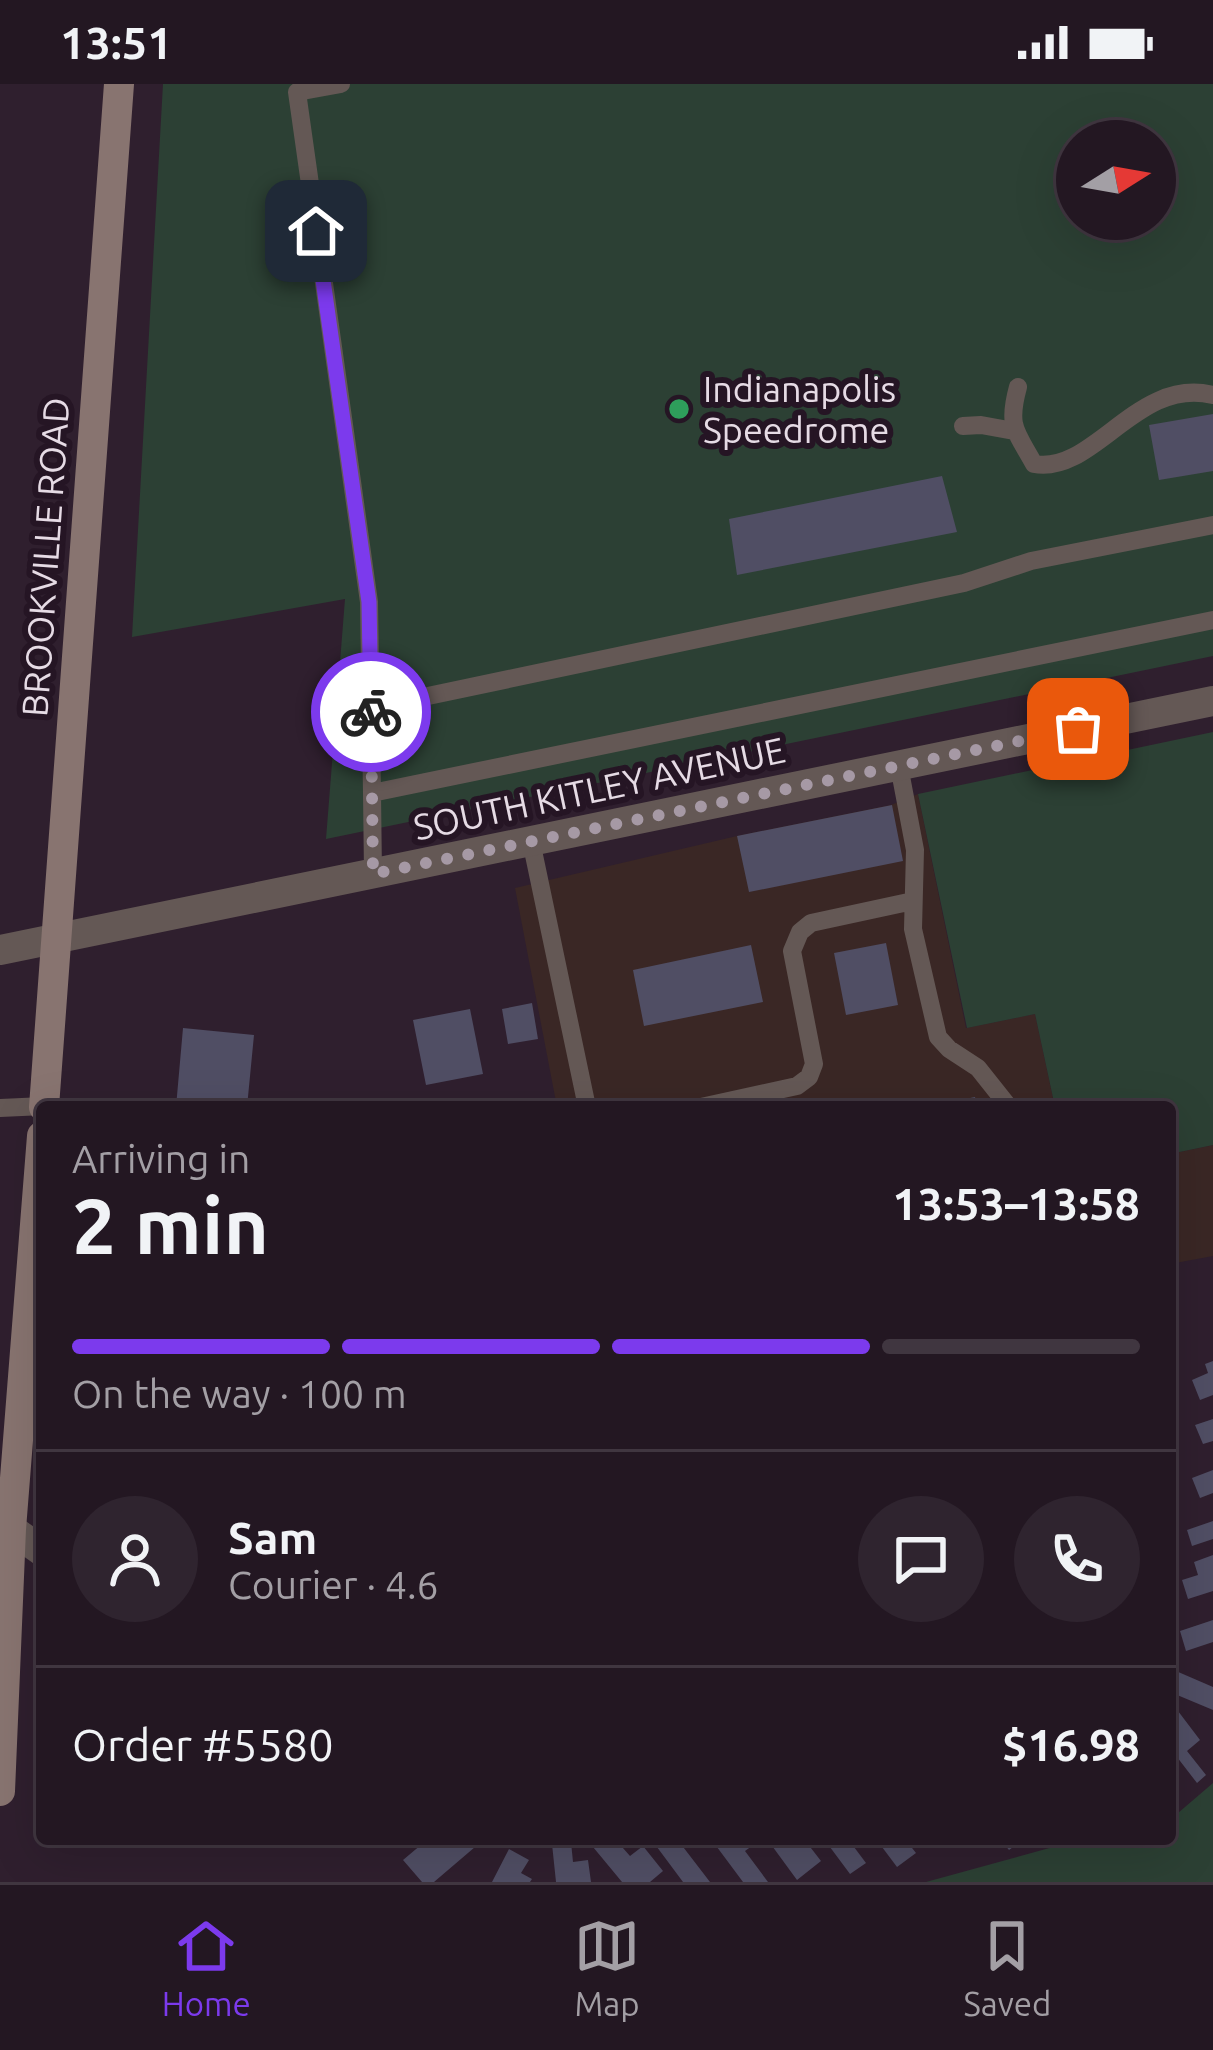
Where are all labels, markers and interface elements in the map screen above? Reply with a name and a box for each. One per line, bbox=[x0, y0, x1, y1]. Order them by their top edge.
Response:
text: 13:51 bbox=[60, 17, 173, 68]
north arrow bbox=[1056, 120, 1176, 240]
map controls bbox=[1056, 120, 1176, 240]
pin bbox=[265, 180, 367, 282]
icon: home bbox=[283, 198, 349, 264]
place label: Indianapolis Speedrome bbox=[703, 368, 896, 450]
street label: BROOKVILLE ROAD bbox=[13, 396, 77, 718]
marker: Indianapolis Speedrome bbox=[666, 396, 692, 422]
courier bbox=[311, 652, 431, 772]
pin bbox=[1027, 678, 1129, 780]
icon: bike bbox=[338, 679, 404, 745]
icon: bag bbox=[1045, 696, 1111, 762]
street label: SOUTH KITLEY AVENUE bbox=[410, 729, 788, 847]
text: Arriving in bbox=[72, 1137, 250, 1180]
text: 13:53–13:58 bbox=[892, 1178, 1140, 1229]
text: 2 min bbox=[72, 1181, 269, 1269]
text: On the way · 100 m bbox=[72, 1372, 407, 1415]
button: person bbox=[72, 1496, 198, 1622]
button: chat bbox=[858, 1496, 984, 1622]
button: phone bbox=[1014, 1496, 1140, 1622]
text: Sam bbox=[228, 1512, 317, 1563]
text: Courier · 4.6 bbox=[228, 1563, 439, 1606]
text: Order #5580 bbox=[72, 1719, 334, 1770]
text: $16.98 bbox=[1002, 1719, 1140, 1770]
tab: Home bbox=[162, 1913, 251, 2022]
tab: Map bbox=[574, 1913, 640, 2022]
tab: Saved bbox=[963, 1913, 1051, 2022]

